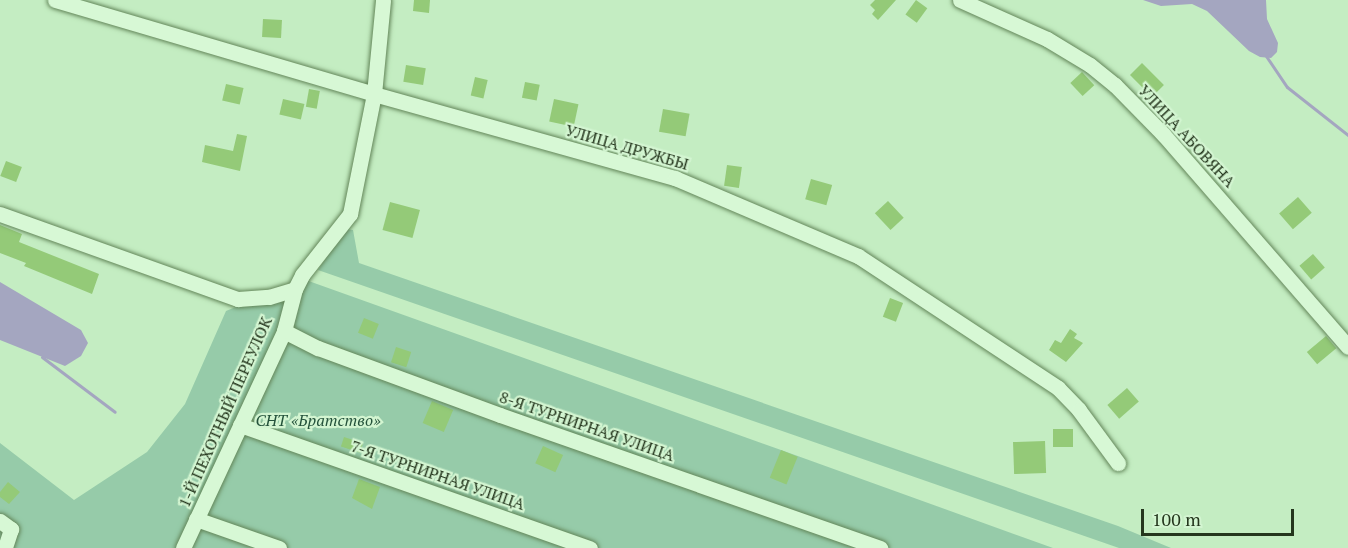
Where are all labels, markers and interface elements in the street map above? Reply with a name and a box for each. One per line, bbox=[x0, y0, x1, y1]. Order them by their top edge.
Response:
street label: УЛИЦА АБОВЯНА bbox=[1134, 81, 1240, 191]
street label: УЛИЦА ДРУЖБЫ bbox=[563, 120, 691, 174]
street label: 1-Й ПЕХОТНЫЙ ПЕРЕУЛОК bbox=[174, 314, 276, 510]
street label: 8-Я ТУРНИРНАЯ УЛИЦА bbox=[497, 387, 677, 465]
park label: СНТ «Братство» bbox=[255, 410, 381, 430]
street label: 7-Я ТУРНИРНАЯ УЛИЦА bbox=[348, 436, 528, 514]
scale bar bbox=[1144, 497, 1297, 535]
text: 100 m bbox=[1152, 507, 1201, 531]

